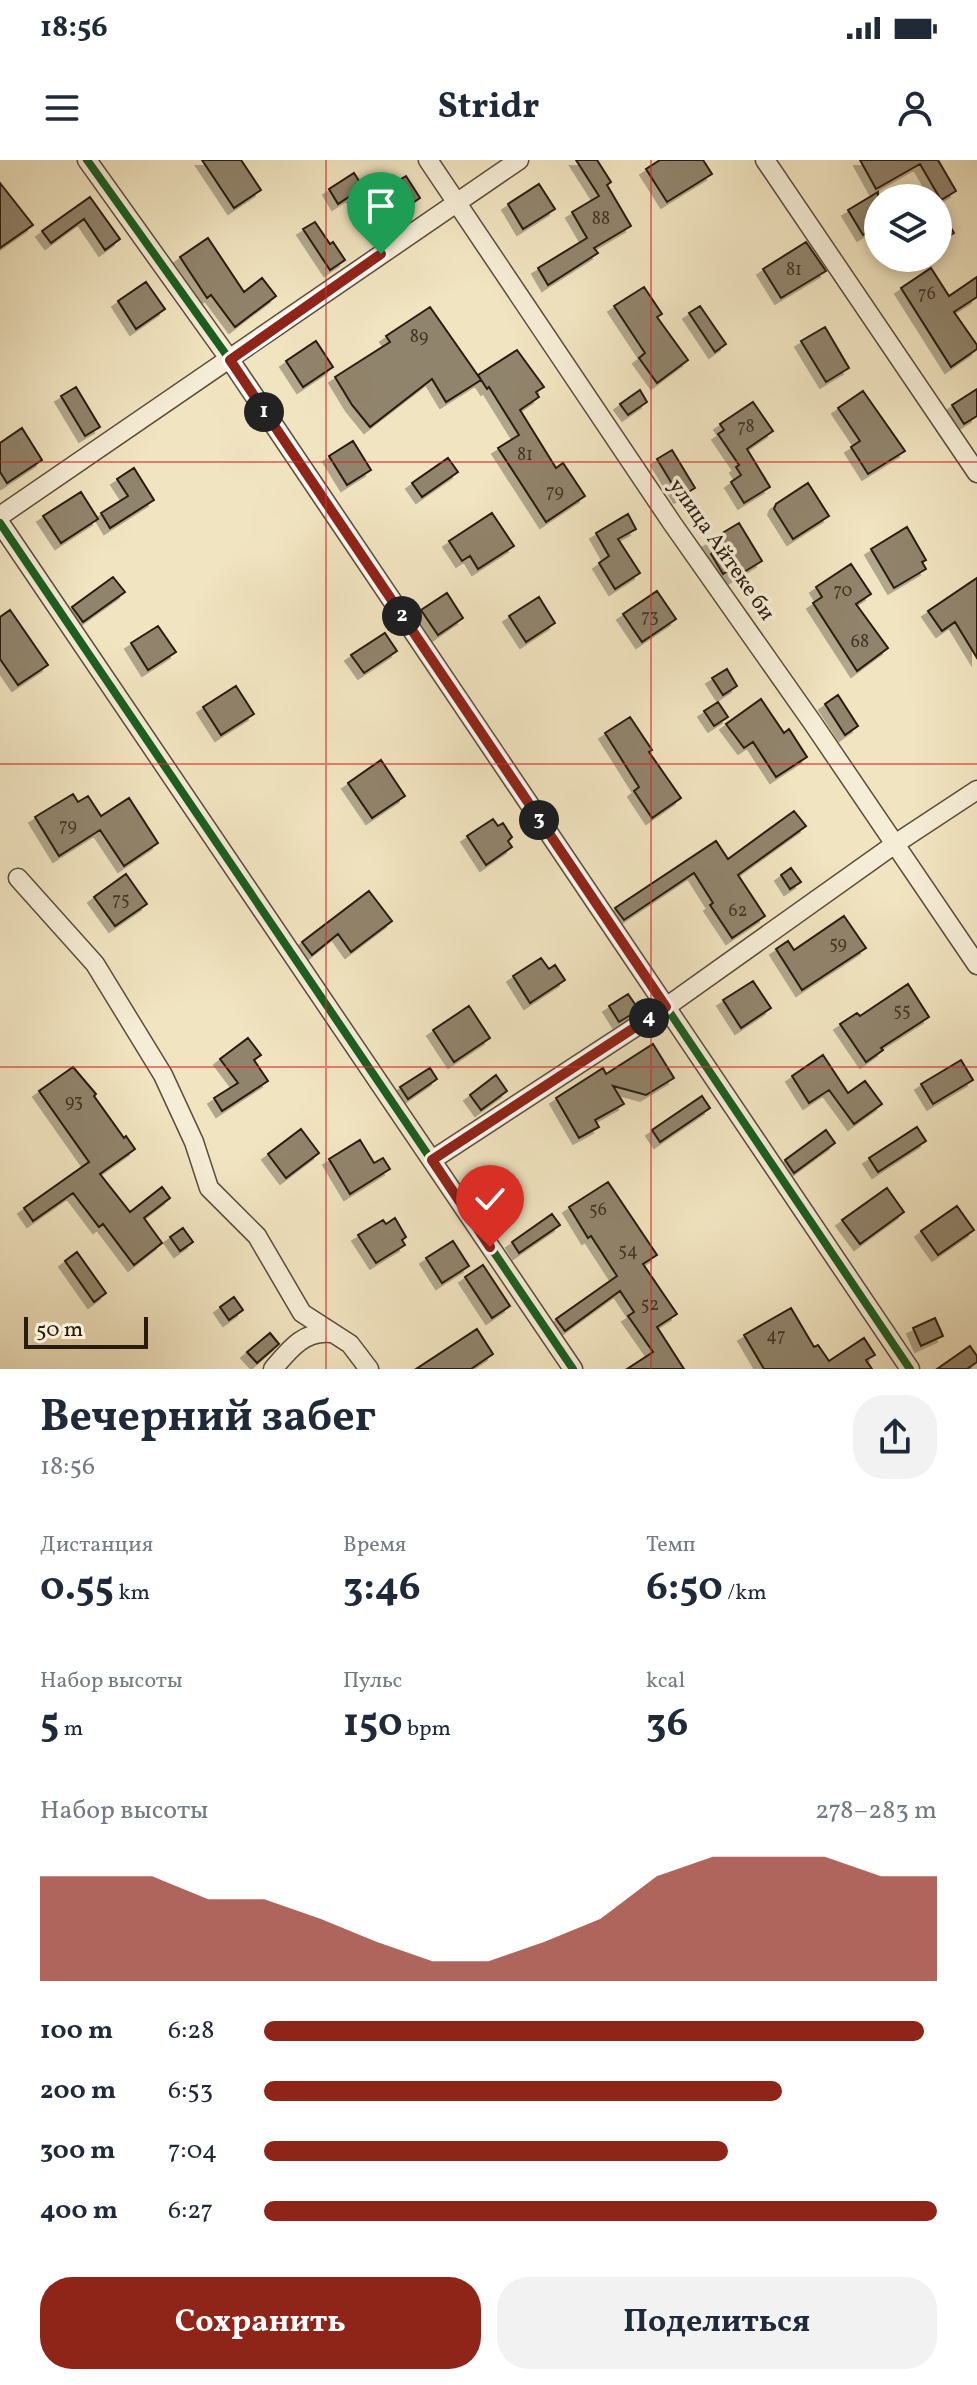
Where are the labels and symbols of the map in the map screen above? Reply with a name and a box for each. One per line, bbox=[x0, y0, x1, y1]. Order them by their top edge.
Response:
pin bbox=[347, 172, 415, 254]
house number: 88 bbox=[592, 207, 610, 232]
house number: 81 bbox=[786, 258, 802, 283]
house number: 76 bbox=[918, 282, 936, 307]
house number: 89 bbox=[410, 325, 428, 350]
pin: 1 bbox=[244, 392, 284, 432]
house number: 78 bbox=[737, 415, 755, 440]
house number: 81 bbox=[517, 443, 533, 468]
street label: улица Айтеке би bbox=[660, 473, 782, 627]
house number: 79 bbox=[546, 480, 564, 505]
house number: 70 bbox=[834, 579, 853, 604]
pin: 2 bbox=[382, 596, 422, 636]
house number: 73 bbox=[641, 605, 659, 630]
house number: 68 bbox=[851, 630, 869, 655]
pin: 3 bbox=[519, 800, 559, 840]
house number: 79 bbox=[59, 814, 77, 839]
house number: 75 bbox=[112, 888, 130, 913]
house number: 62 bbox=[729, 899, 747, 924]
house number: 59 bbox=[829, 932, 847, 957]
pin: 4 bbox=[629, 998, 669, 1038]
house number: 55 bbox=[893, 999, 911, 1024]
house number: 93 bbox=[65, 1090, 83, 1115]
pin bbox=[456, 1165, 524, 1247]
house number: 56 bbox=[589, 1198, 607, 1223]
house number: 54 bbox=[618, 1239, 638, 1264]
house number: 52 bbox=[641, 1293, 659, 1318]
scale bar bbox=[24, 1313, 148, 1349]
house number: 47 bbox=[766, 1324, 786, 1349]

